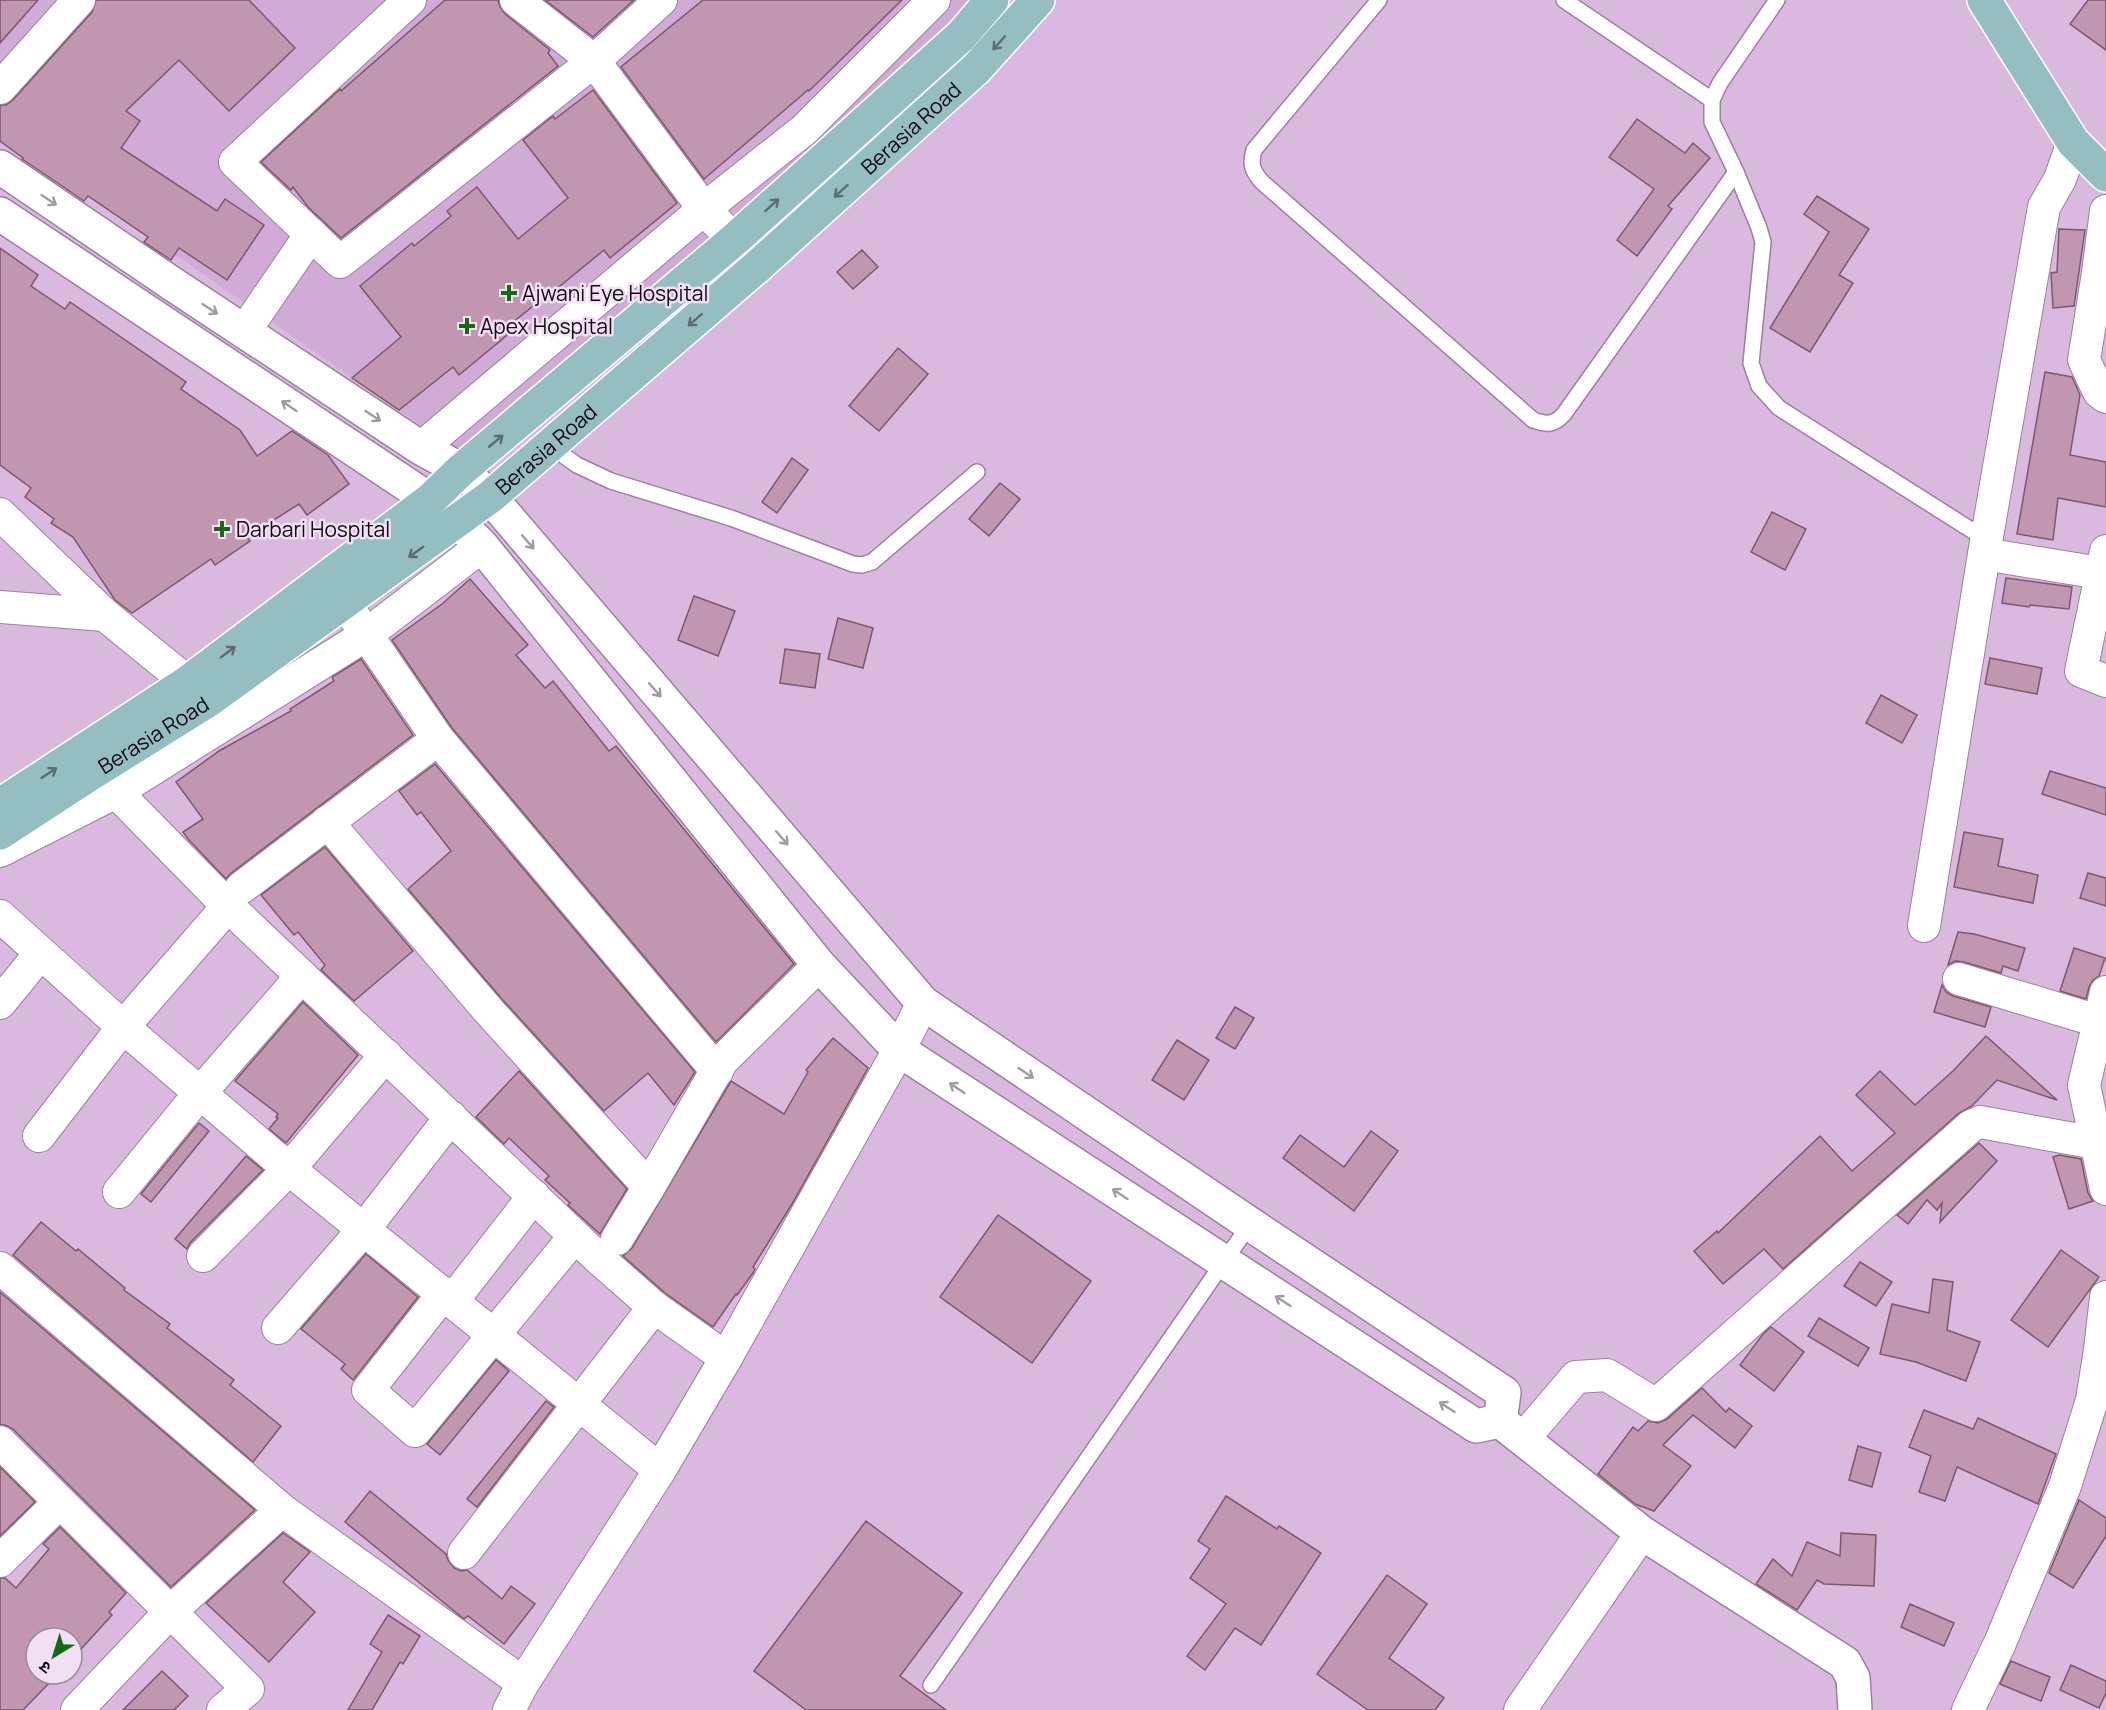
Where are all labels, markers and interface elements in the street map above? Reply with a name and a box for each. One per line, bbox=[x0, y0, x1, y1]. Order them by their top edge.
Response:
one-way arrow bbox=[992, 36, 1006, 51]
street label: Berasia Road bbox=[855, 76, 967, 181]
one-way arrow bbox=[834, 184, 849, 198]
one-way arrow bbox=[40, 194, 56, 206]
one-way arrow bbox=[765, 198, 780, 212]
place label: Ajwani Eye Hospital bbox=[522, 279, 708, 307]
marker: Ajwani Eye Hospital bbox=[500, 284, 518, 302]
one-way arrow bbox=[201, 303, 218, 315]
place label: Apex Hospital bbox=[480, 312, 613, 340]
one-way arrow bbox=[687, 314, 703, 327]
marker: Apex Hospital bbox=[458, 317, 476, 335]
street label: Berasia Road bbox=[489, 397, 602, 501]
one-way arrow bbox=[281, 400, 297, 412]
one-way arrow bbox=[364, 411, 381, 423]
one-way arrow bbox=[488, 434, 504, 447]
place label: Darbari Hospital bbox=[236, 515, 390, 543]
marker: Darbari Hospital bbox=[213, 520, 231, 538]
one-way arrow bbox=[522, 534, 535, 550]
one-way arrow bbox=[409, 546, 425, 558]
one-way arrow bbox=[219, 646, 235, 658]
one-way arrow bbox=[648, 682, 662, 697]
street label: Berasia Road bbox=[93, 690, 214, 780]
one-way arrow bbox=[40, 767, 57, 779]
one-way arrow bbox=[775, 830, 789, 845]
one-way arrow bbox=[1018, 1067, 1034, 1079]
one-way arrow bbox=[949, 1082, 965, 1094]
one-way arrow bbox=[1112, 1188, 1129, 1200]
one-way arrow bbox=[1275, 1294, 1292, 1306]
one-way arrow bbox=[1439, 1401, 1456, 1413]
north arrow bbox=[24, 1626, 84, 1686]
text: उ bbox=[34, 1656, 55, 1679]

